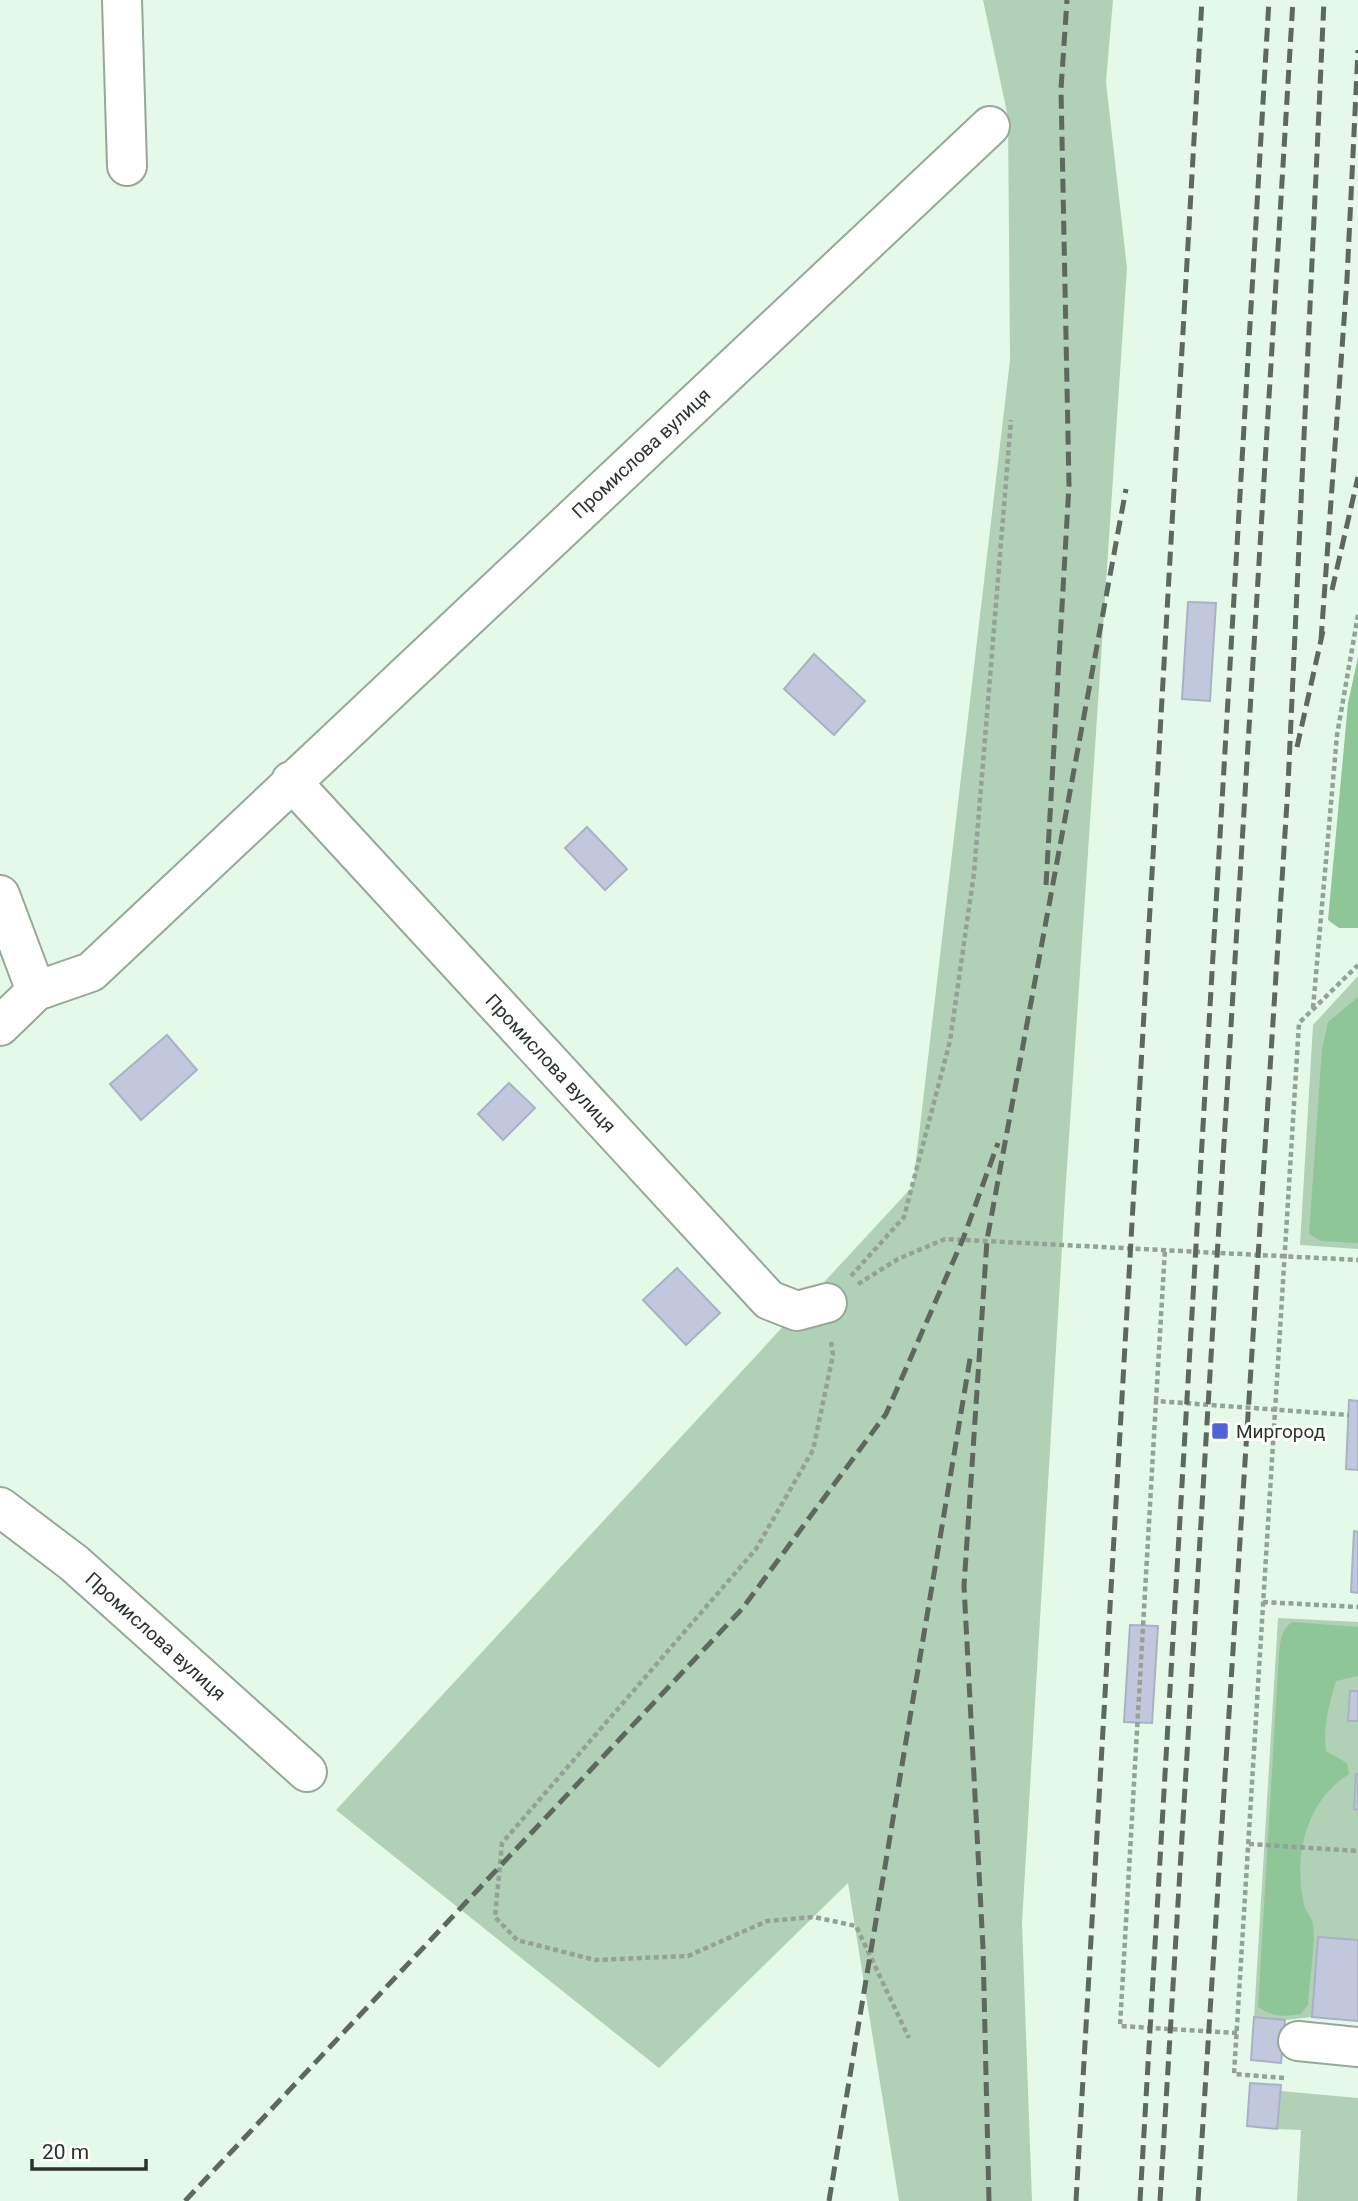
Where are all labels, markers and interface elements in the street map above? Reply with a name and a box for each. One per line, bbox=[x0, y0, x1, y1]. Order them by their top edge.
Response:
street label: Промислова вулиця bbox=[567, 383, 715, 523]
street label: Промислова вулиця bbox=[481, 989, 621, 1137]
place label: Миргород bbox=[1236, 1420, 1325, 1443]
marker: Миргород bbox=[1210, 1421, 1230, 1441]
street label: Промислова вулиця bbox=[81, 1567, 231, 1705]
scale bar bbox=[32, 2128, 145, 2172]
text: 20 m bbox=[42, 2140, 89, 2164]

